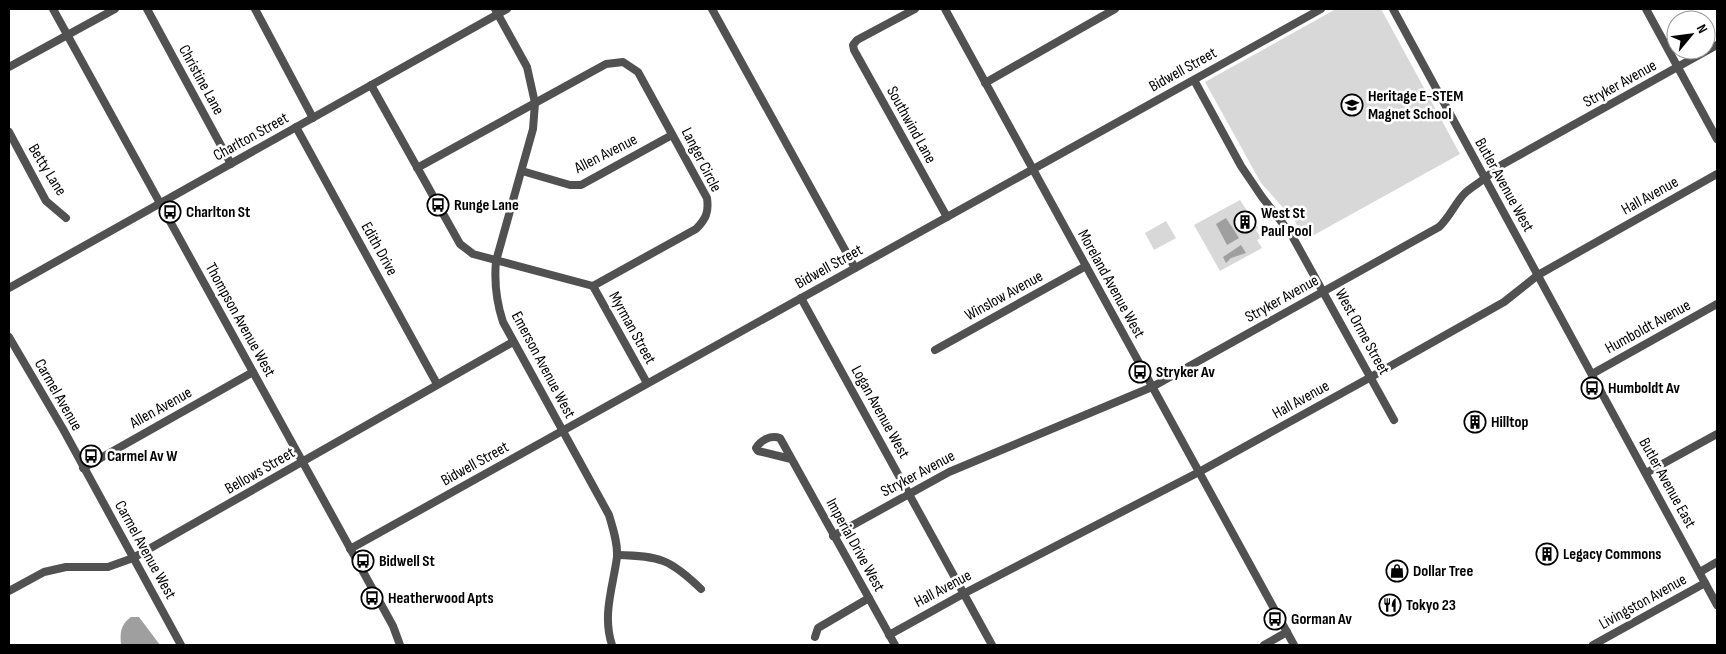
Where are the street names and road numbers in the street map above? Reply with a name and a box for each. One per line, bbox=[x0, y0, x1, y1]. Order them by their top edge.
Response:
street label: Christine Lane bbox=[174, 42, 228, 118]
street label: Bidwell Street bbox=[1146, 44, 1220, 96]
street label: Stryker Avenue bbox=[1580, 56, 1660, 112]
street label: Southwind Lane bbox=[882, 83, 940, 167]
street label: Charlton Street bbox=[210, 109, 292, 165]
street label: Langer Circle bbox=[677, 125, 725, 195]
street label: Allen Avenue bbox=[571, 130, 641, 178]
street label: Butler Avenue West bbox=[1470, 135, 1538, 235]
street label: Betty Lane bbox=[24, 141, 70, 199]
street label: Hall Avenue bbox=[1618, 173, 1682, 219]
street label: Edith Drive bbox=[357, 219, 401, 279]
street label: Moreland Avenue West bbox=[1073, 226, 1149, 342]
street label: Bidwell Street bbox=[792, 241, 866, 293]
street label: Thompson Avenue West bbox=[201, 260, 279, 380]
street label: Winslow Avenue bbox=[962, 267, 1046, 325]
street label: Stryker Avenue bbox=[1242, 271, 1322, 327]
street label: West Orme Street bbox=[1331, 286, 1393, 378]
street label: Myrman Street bbox=[604, 288, 660, 368]
street label: Humboldt Avenue bbox=[1602, 296, 1694, 358]
street label: Emerson Avenue West bbox=[507, 308, 579, 422]
street label: Carmel Avenue bbox=[30, 356, 86, 434]
street label: Logan Avenue West bbox=[847, 362, 913, 462]
street label: Hall Avenue bbox=[1269, 377, 1333, 423]
street label: Allen Avenue bbox=[126, 383, 195, 433]
street label: Butler Avenue East bbox=[1634, 435, 1700, 531]
street label: Bidwell Street bbox=[438, 438, 512, 490]
street label: Bellows Street bbox=[222, 443, 298, 499]
street label: Stryker Avenue bbox=[878, 447, 958, 501]
street label: Imperial Drive West bbox=[822, 495, 888, 595]
street label: Carmel Avenue West bbox=[110, 498, 180, 603]
street label: Hall Avenue bbox=[911, 566, 975, 612]
street label: Livingston Avenue bbox=[1596, 570, 1690, 634]

